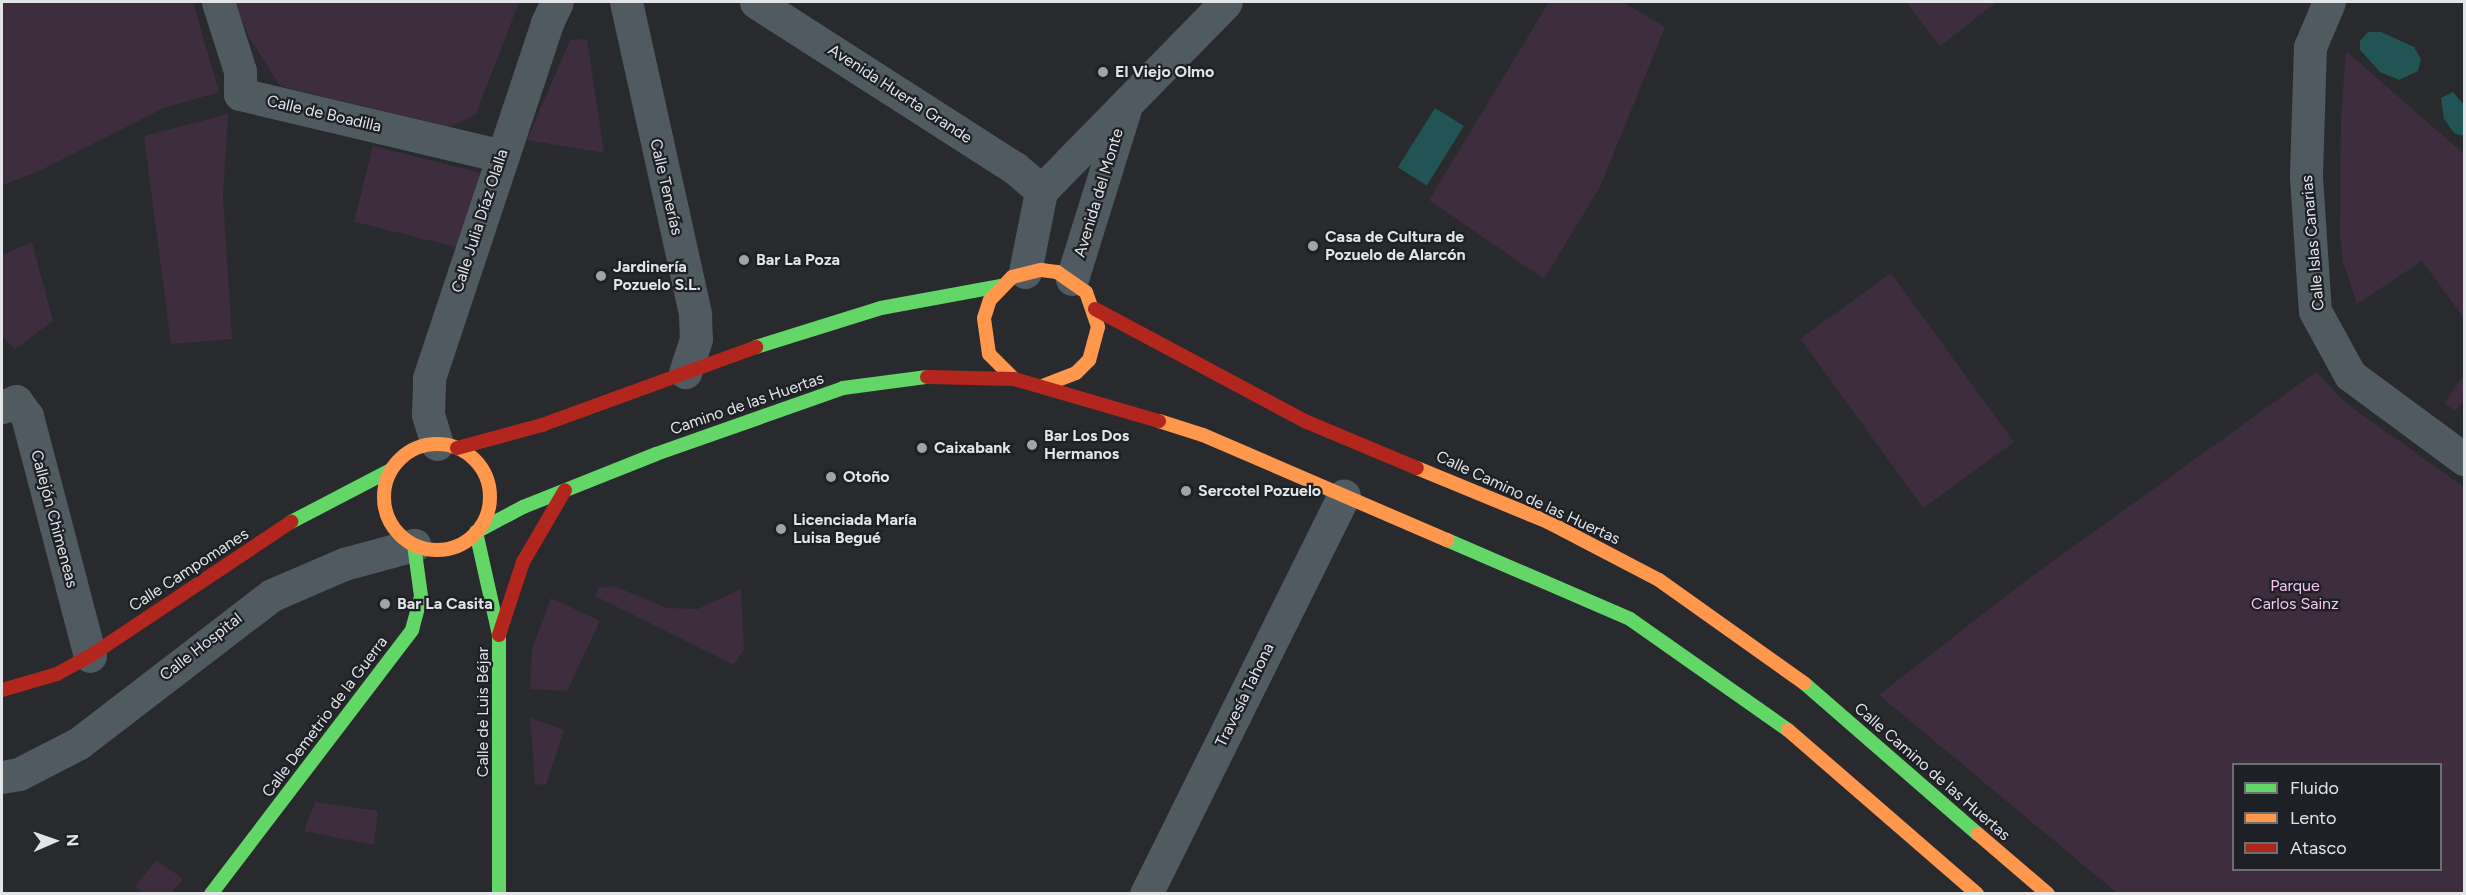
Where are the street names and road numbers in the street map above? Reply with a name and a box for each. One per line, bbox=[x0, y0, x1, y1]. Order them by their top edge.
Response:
street label: Avenida Huerta Grande bbox=[824, 40, 976, 148]
street label: Calle de Boadilla bbox=[265, 91, 383, 137]
street label: Avenida del Monte bbox=[1070, 126, 1128, 260]
street label: Calle Tenerías bbox=[646, 137, 686, 237]
street label: Calle Julia Díaz Olalla bbox=[448, 147, 512, 295]
street label: Calle Islas Canarias bbox=[2298, 175, 2328, 311]
street label: Camino de las Huertas bbox=[668, 369, 826, 439]
street label: Calle Camino de las Huertas bbox=[1433, 447, 1623, 549]
street label: Callejón Chimeneas bbox=[26, 448, 82, 590]
street label: Calle Campomanes bbox=[126, 524, 252, 616]
street label: Calle Hospital bbox=[156, 609, 246, 685]
street label: Calle Demetrio de la Guerra bbox=[258, 633, 392, 801]
street label: Travesía Tahona bbox=[1212, 640, 1278, 750]
street label: Calle de Luis Béjar bbox=[473, 647, 493, 777]
street label: Calle Camino de las Huertas bbox=[1850, 699, 2014, 845]

